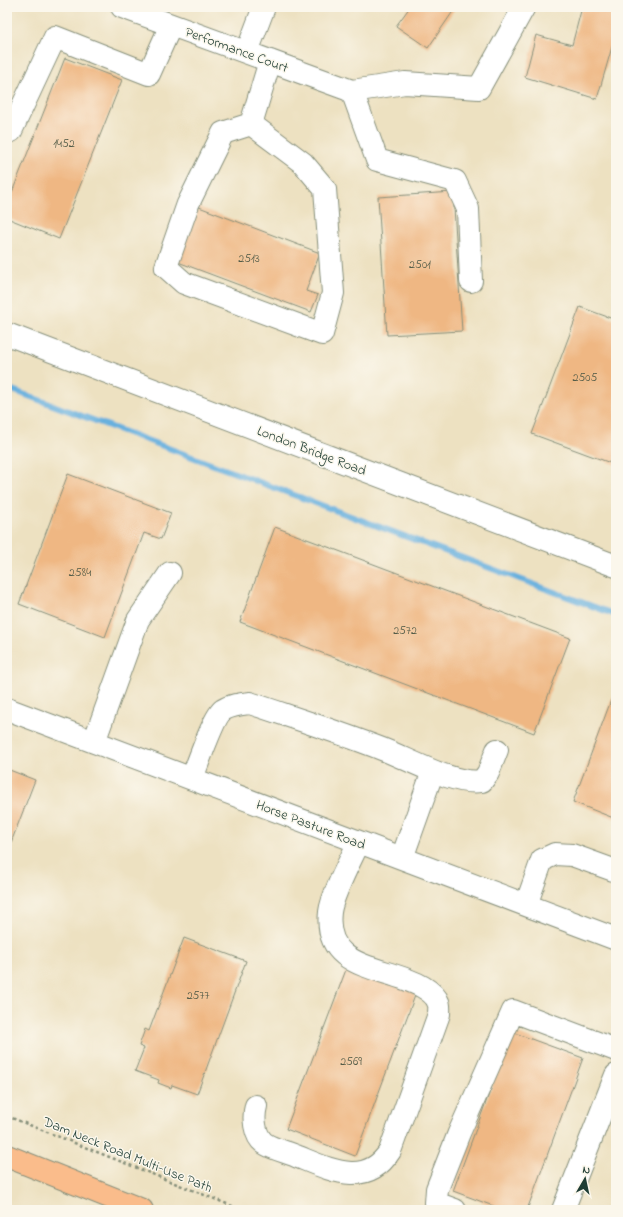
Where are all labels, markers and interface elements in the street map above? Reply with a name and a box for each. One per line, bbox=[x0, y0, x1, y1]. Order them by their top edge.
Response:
street label: Performance Court bbox=[182, 22, 291, 79]
house number: 1452 bbox=[53, 135, 75, 153]
house number: 2513 bbox=[238, 250, 260, 268]
house number: 2501 bbox=[409, 256, 431, 274]
house number: 2505 bbox=[573, 369, 598, 387]
street label: London Bridge Road bbox=[253, 421, 369, 483]
house number: 2584 bbox=[69, 564, 91, 582]
house number: 2572 bbox=[393, 622, 417, 640]
street label: Horse Pasture Road bbox=[253, 795, 368, 856]
house number: 2577 bbox=[187, 987, 209, 1005]
house number: 2569 bbox=[340, 1053, 362, 1071]
street label: Dam Neck Road Multi-Use Path bbox=[39, 1111, 215, 1199]
north arrow bbox=[565, 1159, 605, 1199]
text: N bbox=[581, 1162, 591, 1179]

